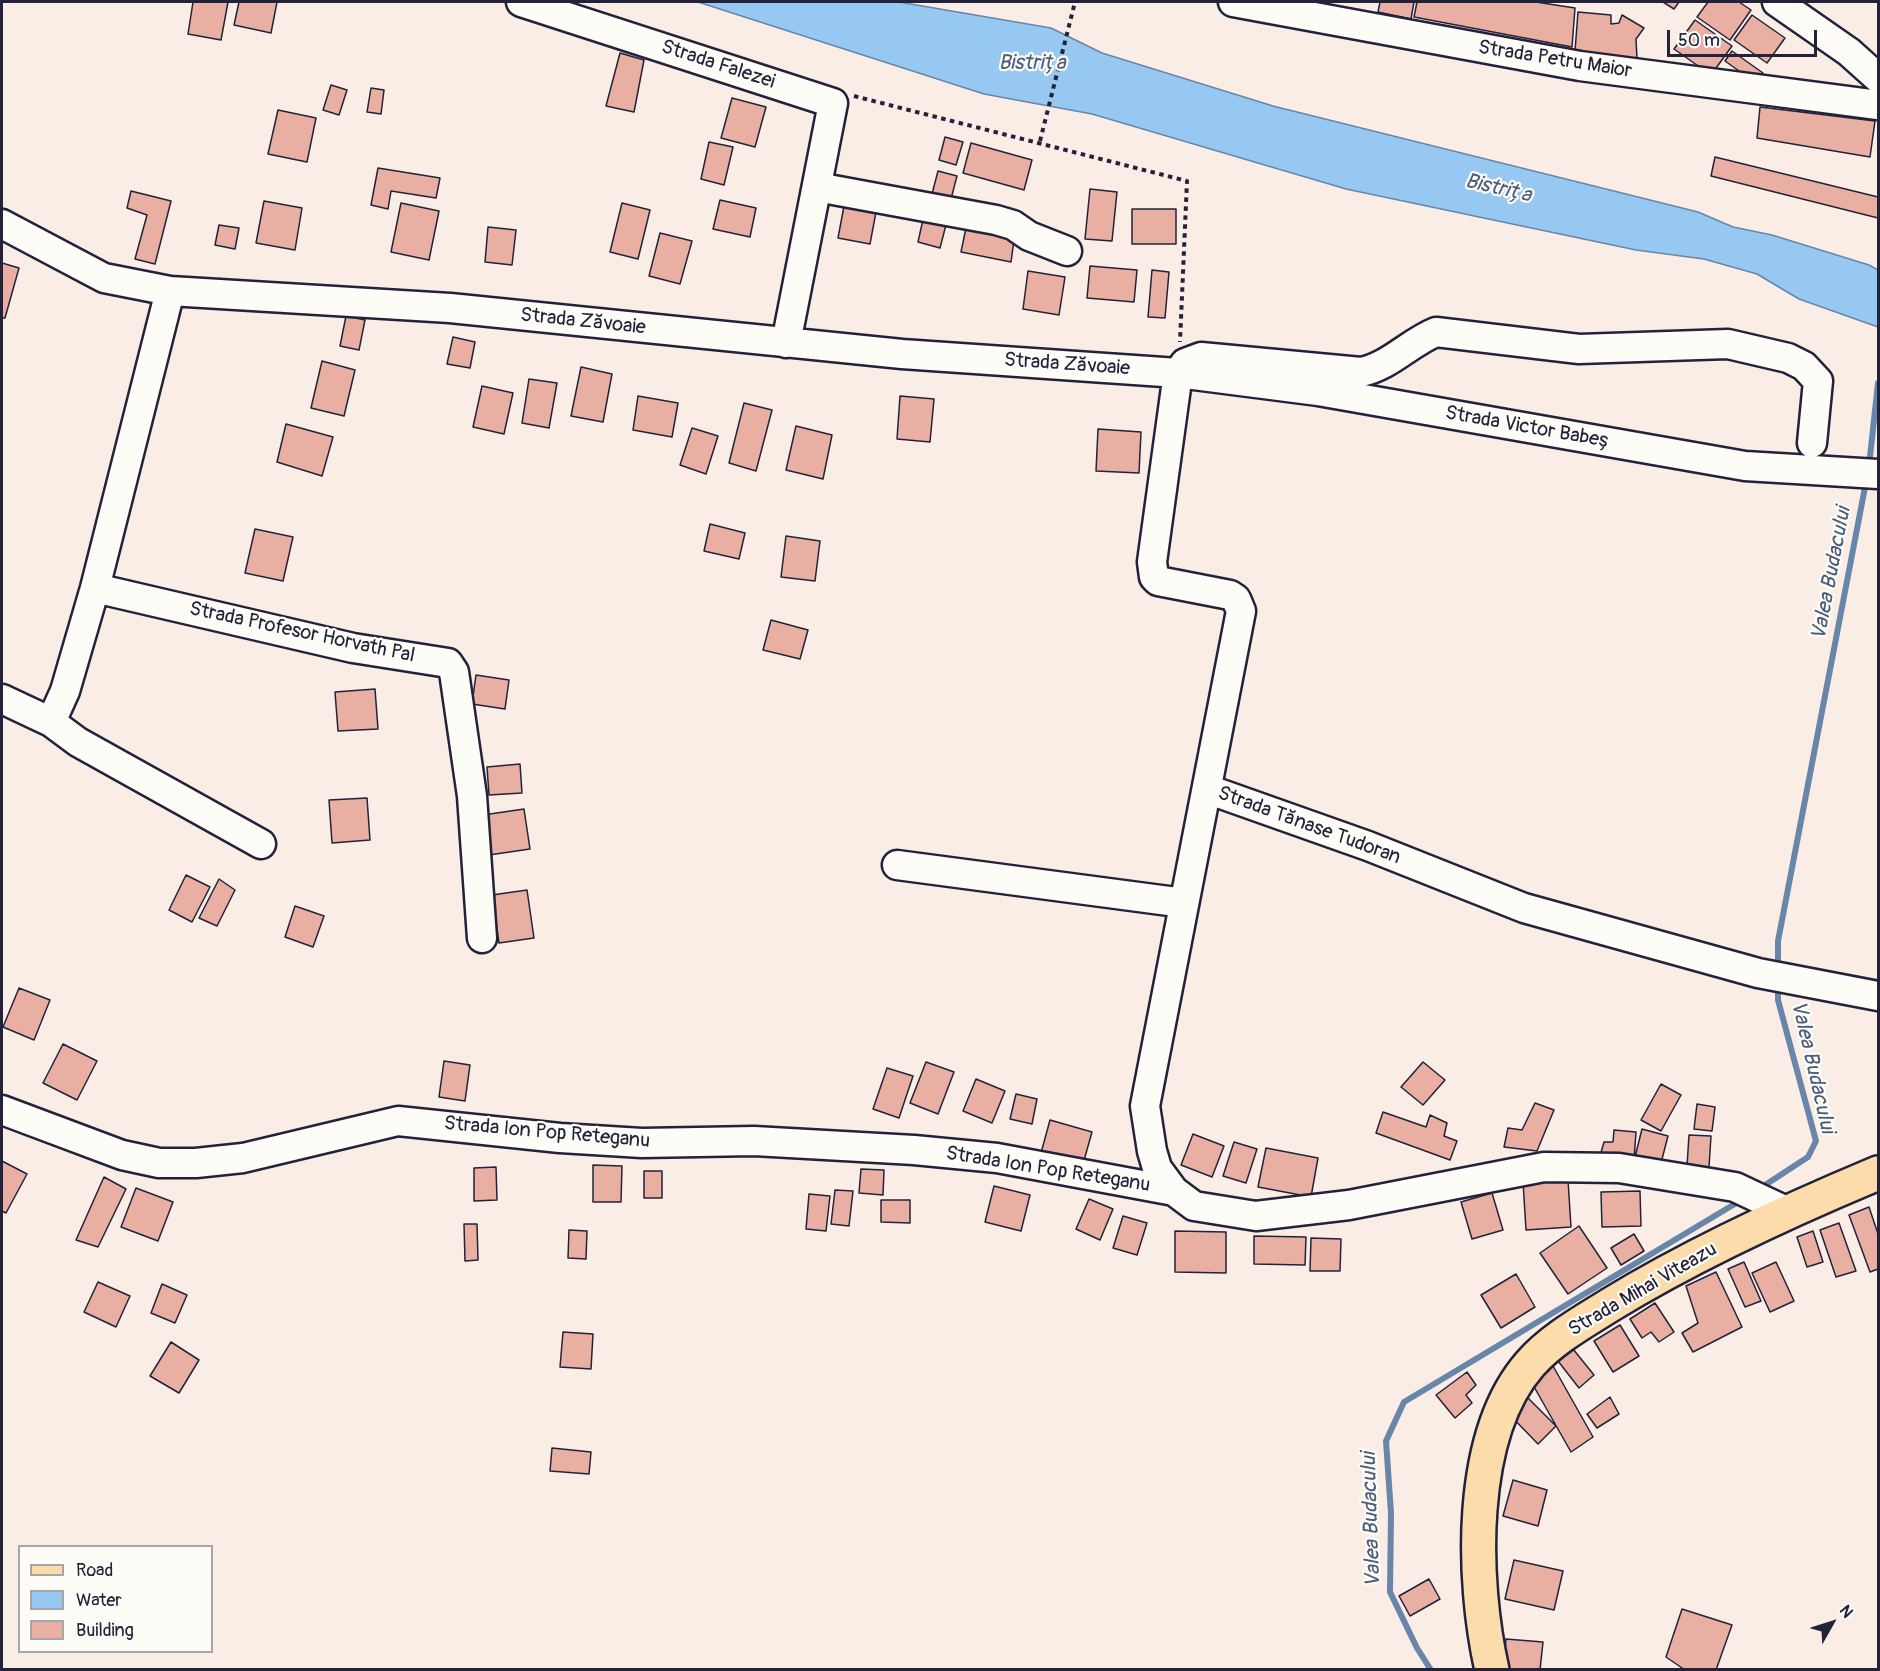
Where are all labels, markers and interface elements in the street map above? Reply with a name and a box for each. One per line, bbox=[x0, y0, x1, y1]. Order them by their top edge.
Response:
scale bar bbox=[1670, 18, 1820, 56]
text: 50 m bbox=[1678, 29, 1720, 52]
street label: Strada Falezei bbox=[658, 35, 778, 95]
street label: Strada Petru Maior bbox=[1476, 36, 1634, 84]
water label: Bistrița bbox=[998, 51, 1066, 77]
water label: Bistrița bbox=[1462, 169, 1534, 209]
street label: Strada Zăvoaie bbox=[519, 303, 647, 341]
street label: Strada Zăvoaie bbox=[1003, 349, 1131, 381]
street label: Strada Victor Babeș bbox=[1443, 402, 1613, 454]
water label: Valea Budacului bbox=[1807, 505, 1857, 643]
street label: Strada Profesor Horvath Pal bbox=[187, 597, 417, 669]
street label: Strada Tănase Tudoran bbox=[1214, 782, 1404, 870]
water label: Valea Budacului bbox=[1785, 998, 1839, 1136]
street label: Strada Ion Pop Reteganu bbox=[443, 1112, 651, 1154]
street label: Strada Ion Pop Reteganu bbox=[944, 1142, 1152, 1198]
street label: Strada Mihai Viteazu bbox=[1565, 1238, 1721, 1342]
water label: Valea Budacului bbox=[1357, 1452, 1387, 1588]
legend bbox=[18, 1545, 213, 1653]
text: Road bbox=[76, 1559, 113, 1582]
text: Water bbox=[76, 1589, 122, 1612]
north arrow bbox=[1802, 1593, 1862, 1653]
text: N bbox=[1835, 1601, 1857, 1622]
text: Building bbox=[76, 1619, 134, 1642]

